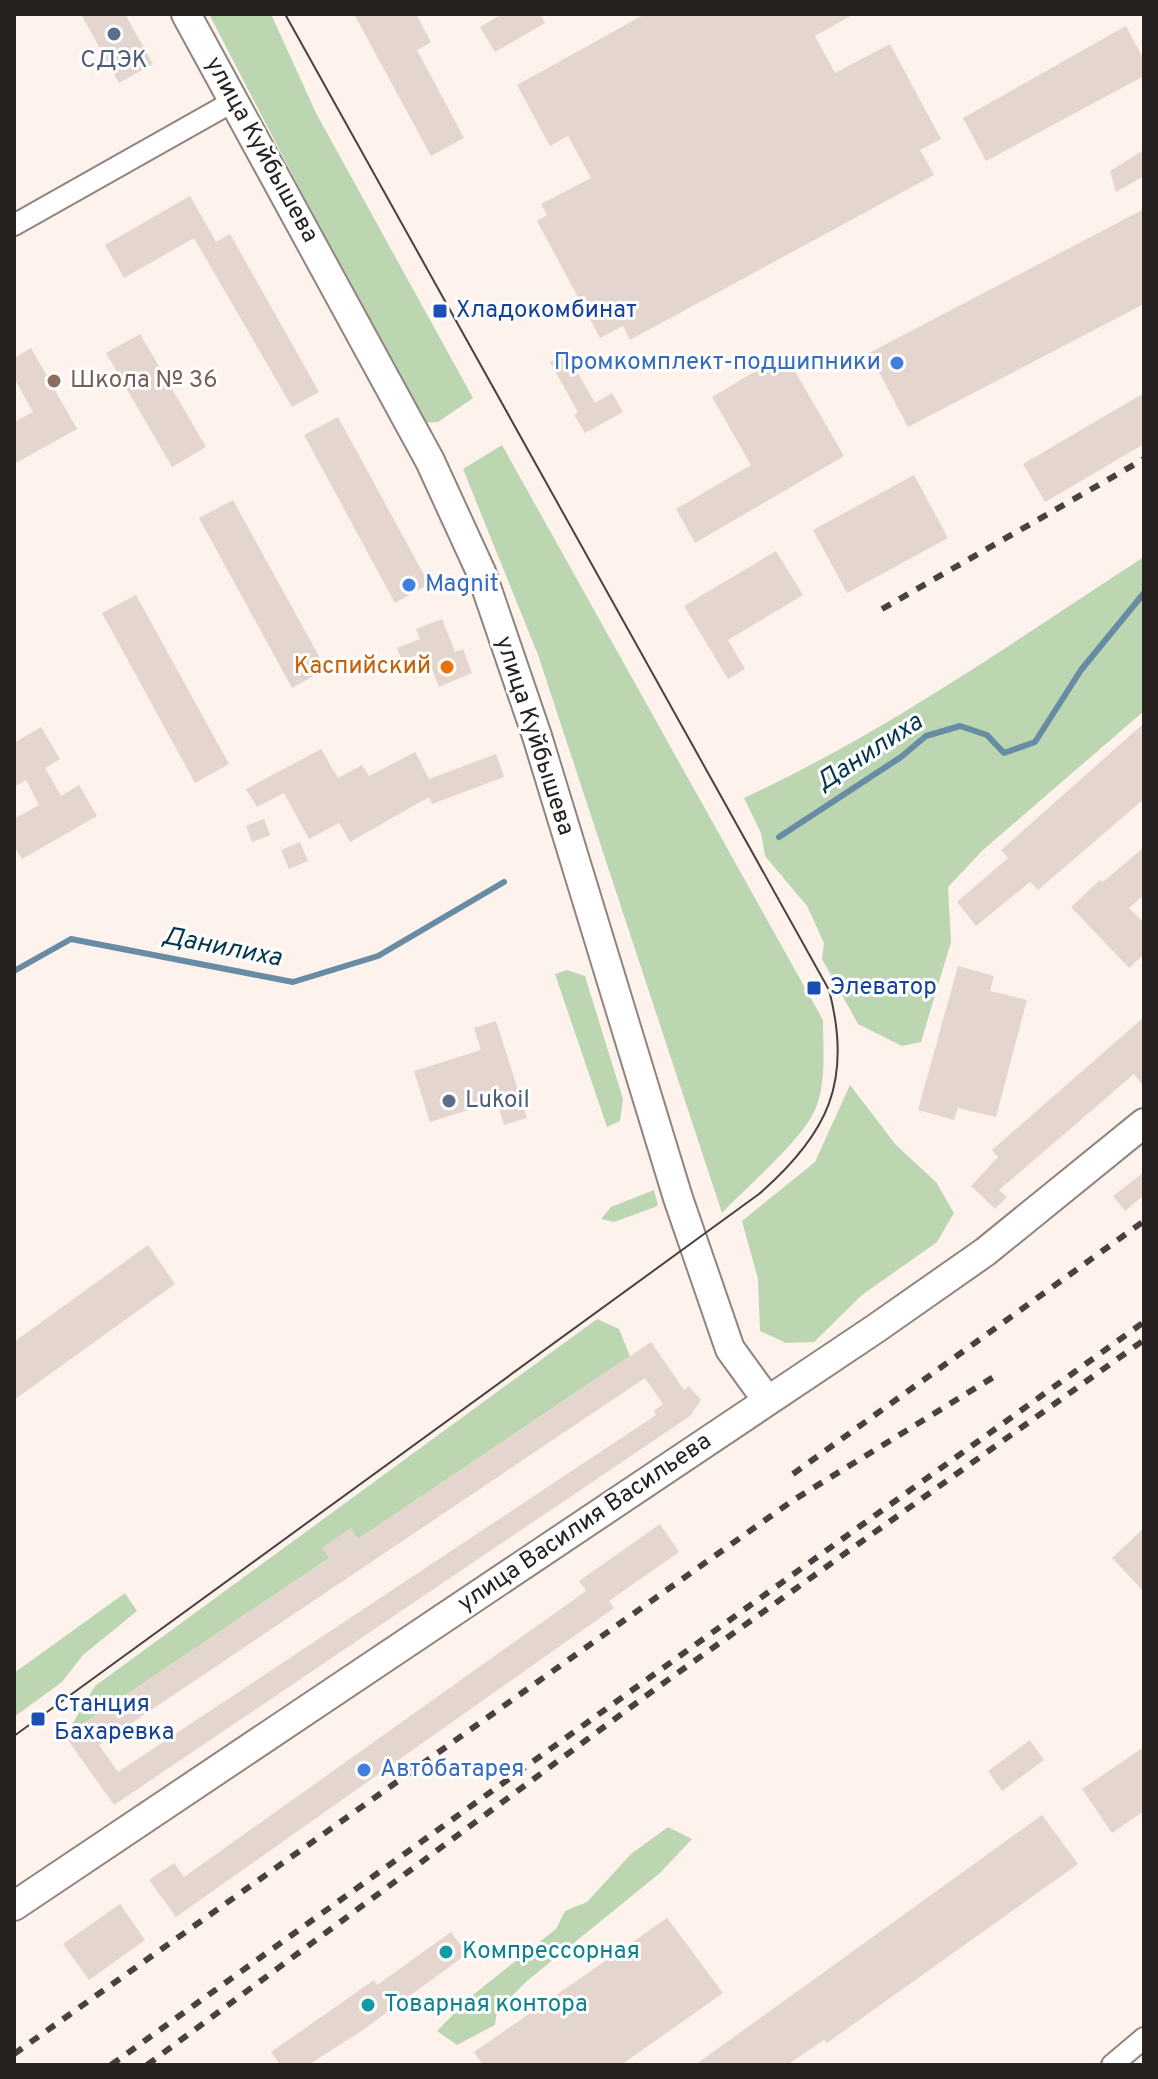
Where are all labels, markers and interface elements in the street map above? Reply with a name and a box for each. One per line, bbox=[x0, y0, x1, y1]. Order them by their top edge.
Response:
marker: СДЭК bbox=[105, 25, 123, 43]
place label: СДЭК bbox=[80, 46, 148, 76]
street label: улица Куйбышева bbox=[198, 52, 324, 248]
place label: Хладокомбинат bbox=[456, 296, 637, 326]
marker: Хладокомбинат bbox=[431, 302, 449, 320]
place label: Промкомплект-подшипники bbox=[554, 348, 881, 378]
marker: Промкомплект-подшипники bbox=[888, 354, 906, 372]
place label: Школа № 36 bbox=[70, 366, 218, 396]
marker: Школа № 36 bbox=[45, 372, 63, 390]
place label: Magnit bbox=[425, 570, 499, 600]
marker: Magnit bbox=[400, 576, 418, 594]
street label: улица Куйбышева bbox=[488, 633, 580, 839]
place label: Каспийский bbox=[294, 652, 431, 682]
marker: Каспийский bbox=[438, 658, 456, 676]
water label: Данилиха bbox=[810, 706, 930, 800]
water label: Данилиха bbox=[160, 920, 285, 976]
place label: Элеватор bbox=[830, 973, 937, 1003]
marker: Элеватор bbox=[805, 979, 823, 997]
place label: Lukoil bbox=[465, 1086, 530, 1116]
marker: Lukoil bbox=[440, 1092, 458, 1110]
street label: улица Василия Васильева bbox=[452, 1427, 718, 1619]
place label: Станция Бахаревка bbox=[54, 1690, 174, 1748]
marker: Станция Бахаревка bbox=[29, 1710, 47, 1728]
place label: Автобатарея bbox=[380, 1755, 524, 1785]
marker: Автобатарея bbox=[355, 1761, 373, 1779]
place label: Компрессорная bbox=[462, 1937, 640, 1967]
marker: Компрессорная bbox=[437, 1943, 455, 1961]
place label: Товарная контора bbox=[384, 1990, 588, 2020]
marker: Товарная контора bbox=[359, 1996, 377, 2014]

